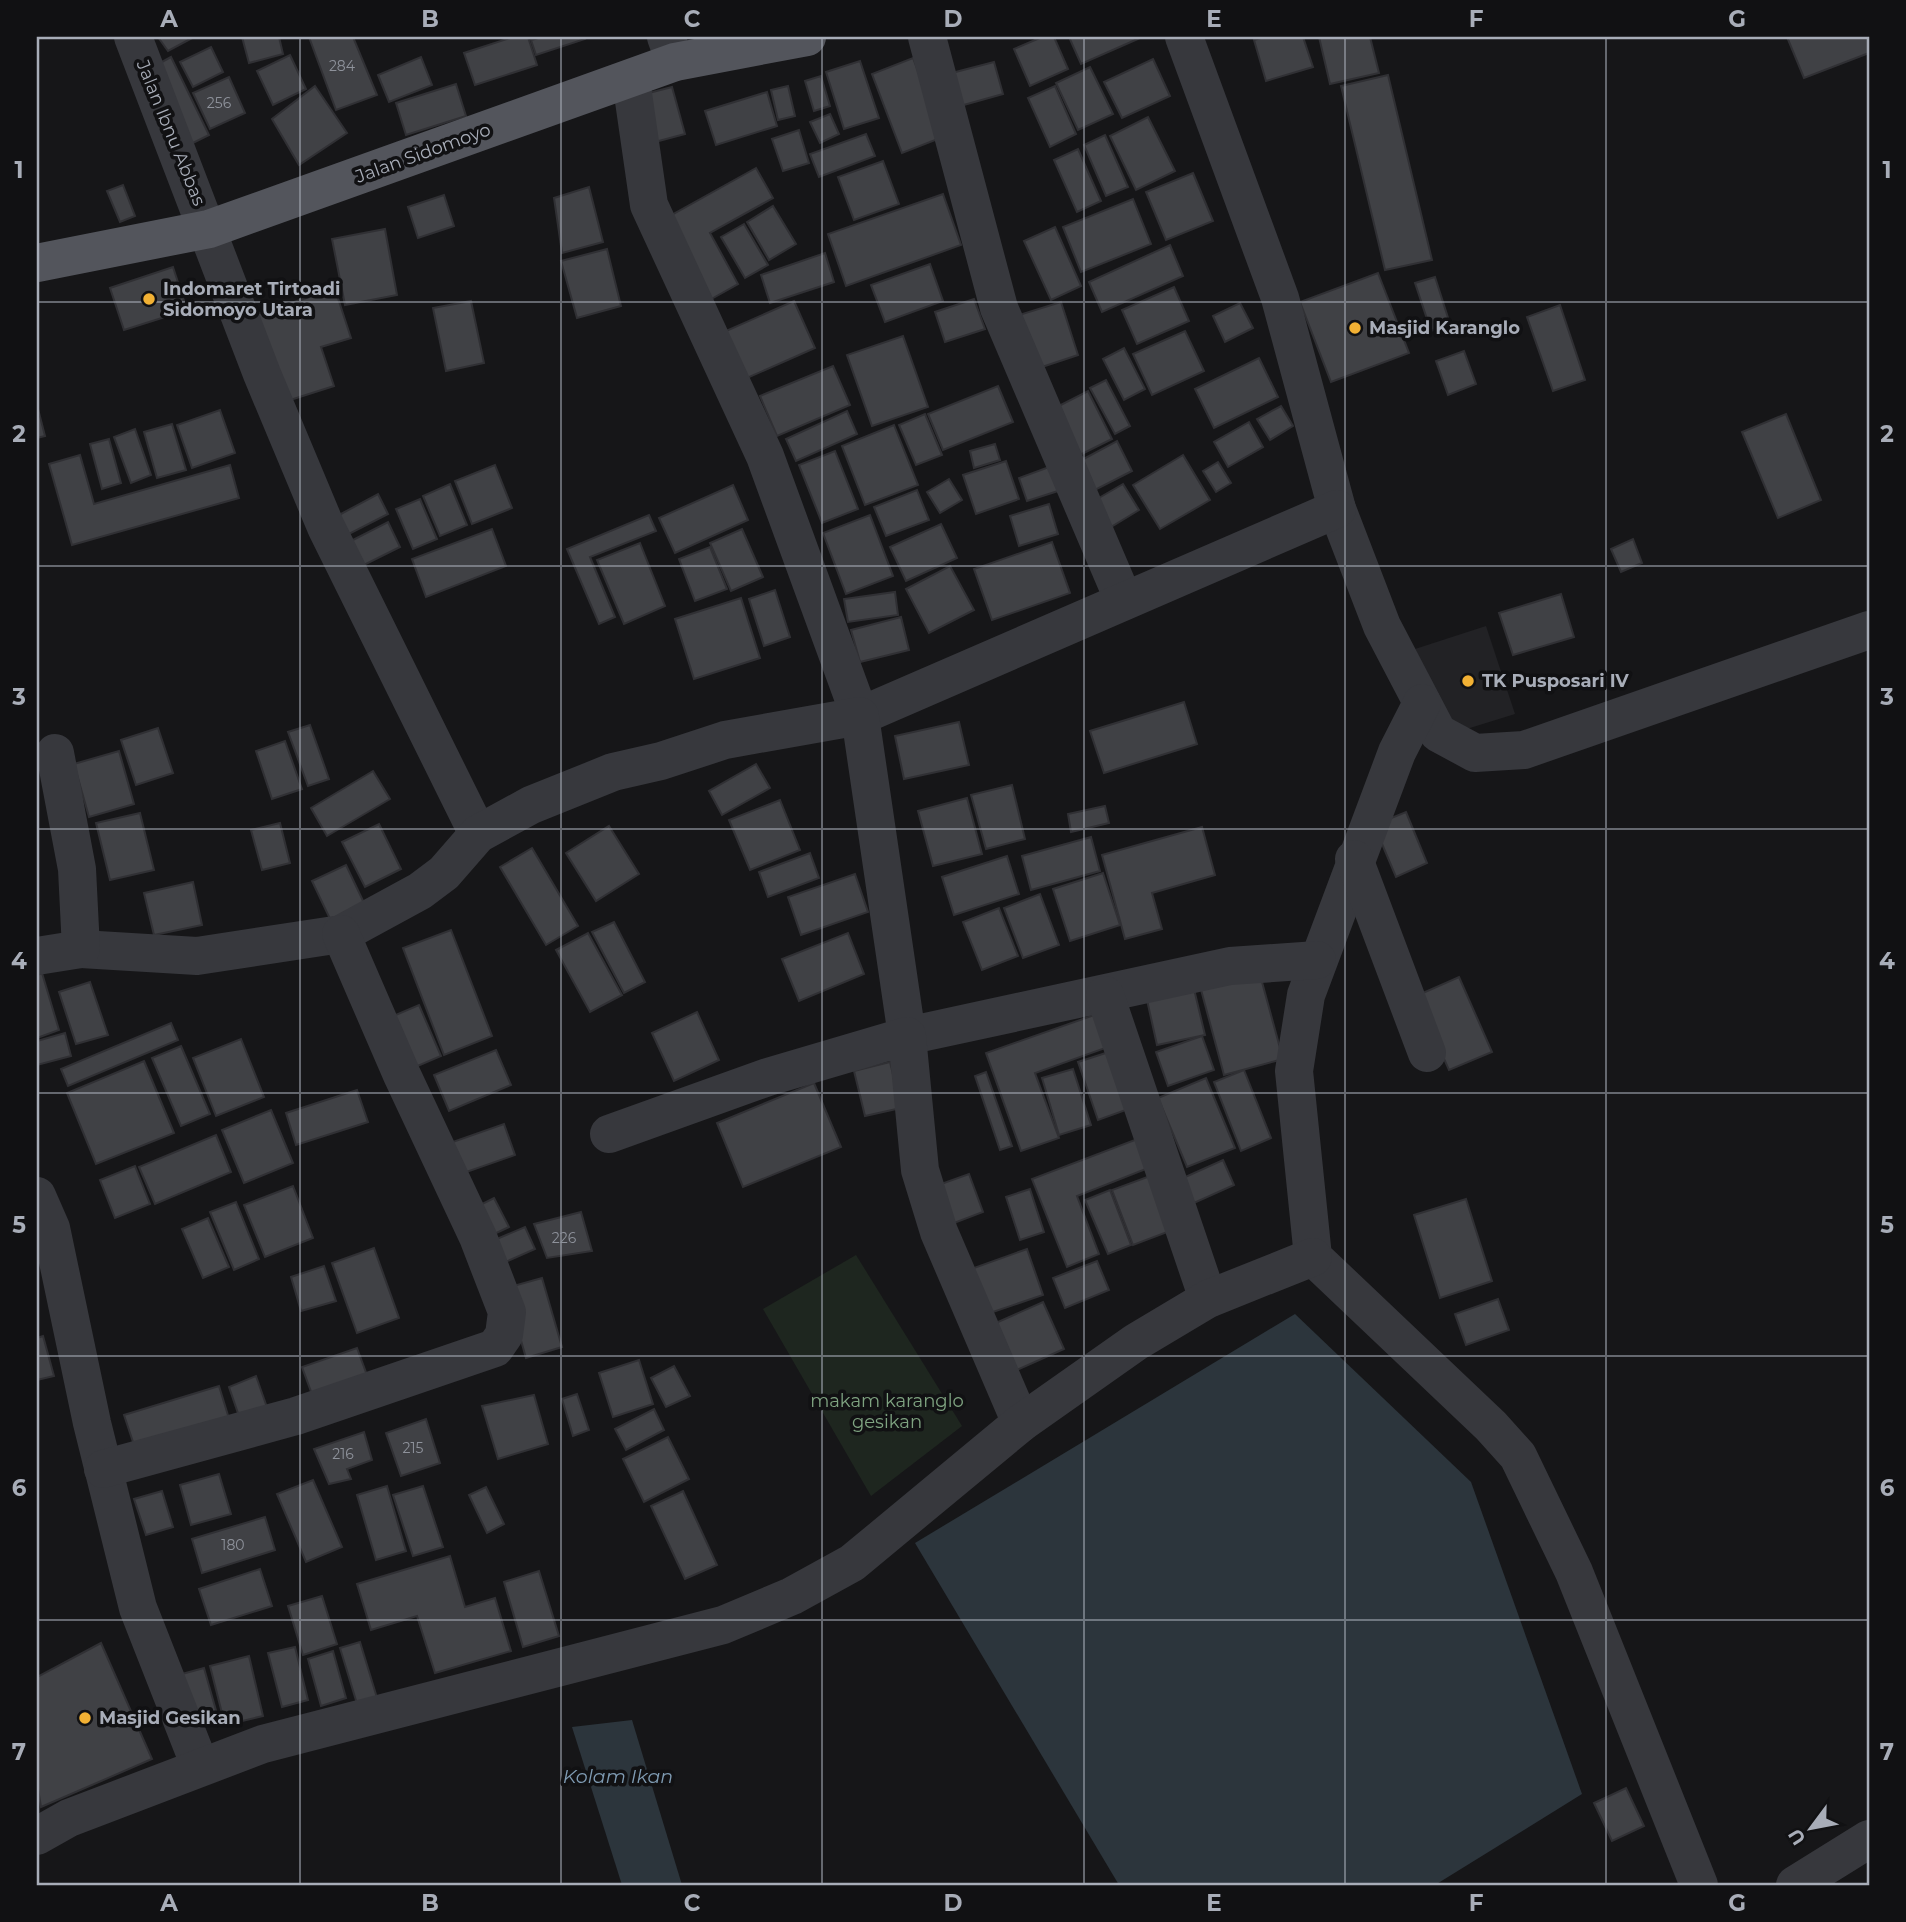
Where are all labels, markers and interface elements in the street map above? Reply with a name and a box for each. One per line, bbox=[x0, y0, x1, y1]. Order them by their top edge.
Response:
text: A bbox=[159, 5, 178, 33]
text: B bbox=[421, 5, 439, 33]
text: C bbox=[684, 5, 701, 33]
text: D bbox=[944, 5, 963, 33]
text: E bbox=[1206, 5, 1222, 33]
text: F bbox=[1469, 5, 1484, 33]
text: G bbox=[1728, 5, 1746, 33]
street label: Jalan Ibnu Abbas bbox=[131, 56, 210, 209]
house number: 284 bbox=[329, 57, 356, 75]
house number: 256 bbox=[207, 94, 232, 112]
street label: Jalan Sidomoyo bbox=[351, 118, 494, 188]
text: 1 bbox=[14, 156, 24, 184]
text: 1 bbox=[1882, 156, 1892, 184]
place label: Indomaret Tirtoadi Sidomoyo Utara bbox=[163, 278, 340, 321]
marker: Indomaret Tirtoadi Sidomoyo Utara bbox=[141, 291, 157, 307]
place label: Masjid Karanglo bbox=[1369, 317, 1520, 339]
marker: Masjid Karanglo bbox=[1347, 320, 1363, 336]
text: 2 bbox=[12, 420, 26, 448]
text: 2 bbox=[1880, 420, 1894, 448]
place label: TK Pusposari IV bbox=[1482, 670, 1629, 692]
marker: TK Pusposari IV bbox=[1460, 673, 1476, 689]
text: 3 bbox=[11, 683, 26, 711]
text: 3 bbox=[1879, 683, 1894, 711]
text: 4 bbox=[11, 947, 27, 975]
text: 4 bbox=[1879, 947, 1895, 975]
text: 5 bbox=[12, 1211, 26, 1239]
text: 5 bbox=[1880, 1211, 1894, 1239]
house number: 226 bbox=[552, 1229, 577, 1247]
park label: makam karanglo gesikan bbox=[810, 1390, 964, 1433]
house number: 215 bbox=[403, 1439, 424, 1457]
house number: 216 bbox=[332, 1445, 354, 1463]
text: 6 bbox=[12, 1474, 27, 1502]
text: 6 bbox=[1880, 1474, 1895, 1502]
house number: 180 bbox=[221, 1536, 245, 1554]
place label: Masjid Gesikan bbox=[99, 1707, 241, 1729]
marker: Masjid Gesikan bbox=[77, 1710, 93, 1726]
text: 7 bbox=[12, 1738, 26, 1766]
text: 7 bbox=[1880, 1738, 1894, 1766]
water label: Kolam Ikan bbox=[563, 1765, 673, 1788]
north arrow bbox=[1776, 1792, 1846, 1862]
text: U bbox=[1783, 1824, 1811, 1849]
text: A bbox=[159, 1889, 178, 1917]
text: B bbox=[421, 1889, 439, 1917]
text: C bbox=[684, 1889, 701, 1917]
text: D bbox=[944, 1889, 963, 1917]
text: E bbox=[1206, 1889, 1222, 1917]
text: F bbox=[1469, 1889, 1484, 1917]
text: G bbox=[1728, 1889, 1746, 1917]

